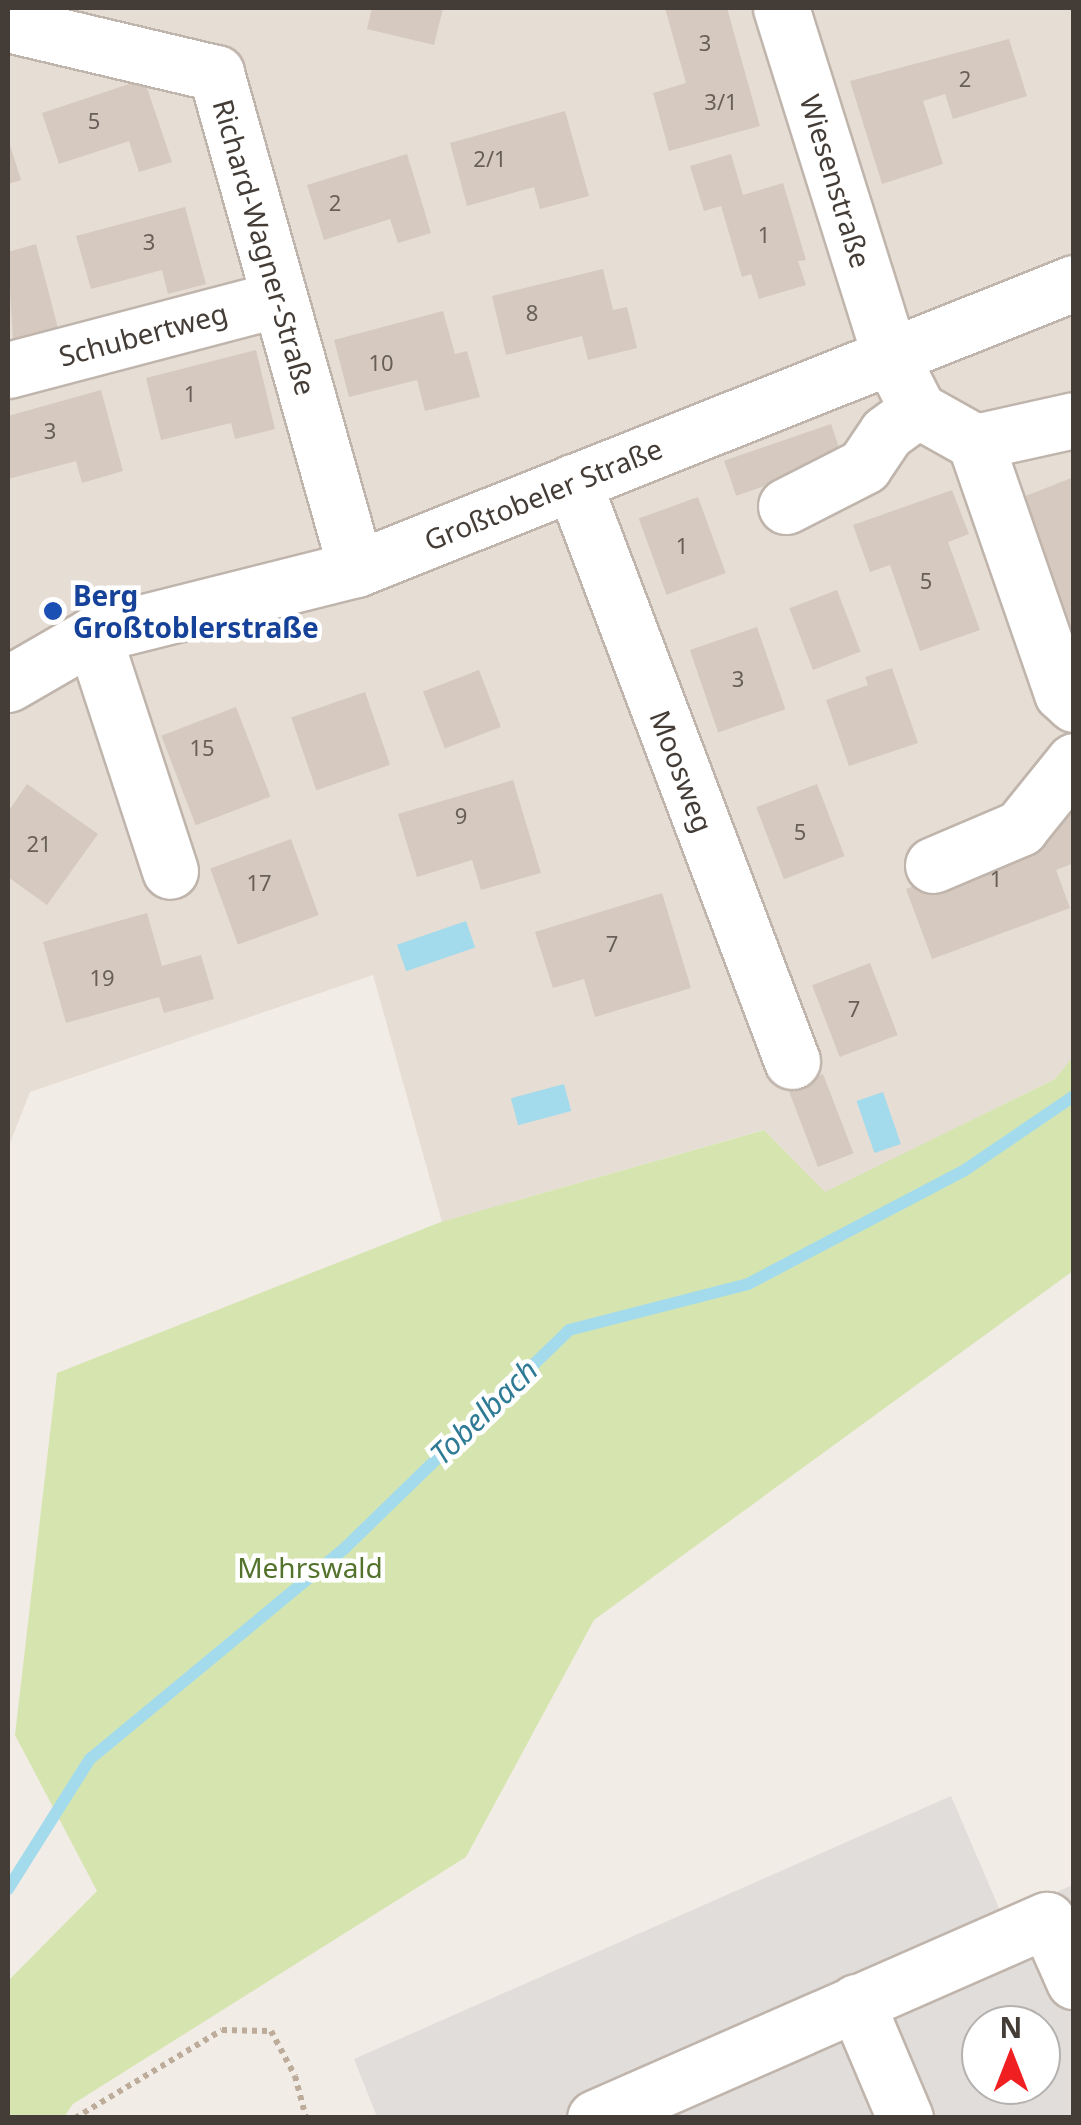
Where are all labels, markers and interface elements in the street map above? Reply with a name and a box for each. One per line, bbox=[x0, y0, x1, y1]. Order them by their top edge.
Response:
house number: 3 bbox=[699, 30, 711, 56]
house number: 2 bbox=[959, 66, 971, 92]
house number: 3/1 bbox=[704, 89, 738, 115]
street label: Wiesenstraße bbox=[794, 90, 878, 272]
street label: Richard-Wagner-Straße bbox=[207, 95, 323, 399]
house number: 5 bbox=[88, 108, 100, 134]
house number: 2/1 bbox=[473, 146, 507, 172]
house number: 2 bbox=[329, 190, 341, 216]
house number: 1 bbox=[758, 222, 770, 248]
house number: 3 bbox=[143, 229, 155, 255]
street label: Schubertweg bbox=[55, 295, 231, 373]
house number: 8 bbox=[526, 300, 538, 326]
house number: 10 bbox=[368, 350, 394, 376]
house number: 1 bbox=[184, 381, 196, 407]
house number: 3 bbox=[44, 418, 56, 444]
street label: Großtobeler Straße bbox=[419, 431, 667, 557]
house number: 1 bbox=[676, 533, 688, 559]
house number: 5 bbox=[920, 568, 932, 594]
place label: Berg Großtoblerstraße bbox=[73, 578, 319, 644]
marker: Berg Großtoblerstraße bbox=[42, 600, 64, 622]
house number: 3 bbox=[732, 666, 744, 692]
street label: Moosweg bbox=[643, 705, 721, 837]
house number: 15 bbox=[189, 735, 215, 761]
house number: 9 bbox=[455, 803, 467, 829]
house number: 5 bbox=[794, 819, 806, 845]
house number: 21 bbox=[26, 831, 52, 857]
house number: 1 bbox=[990, 866, 1002, 892]
house number: 17 bbox=[246, 870, 272, 896]
house number: 7 bbox=[606, 931, 618, 957]
house number: 19 bbox=[89, 965, 115, 991]
house number: 7 bbox=[848, 996, 860, 1022]
water label: Tobelbach bbox=[423, 1352, 545, 1472]
park label: Mehrswald bbox=[237, 1550, 383, 1584]
north arrow bbox=[961, 2005, 1061, 2105]
text: N bbox=[1000, 2008, 1022, 2046]

